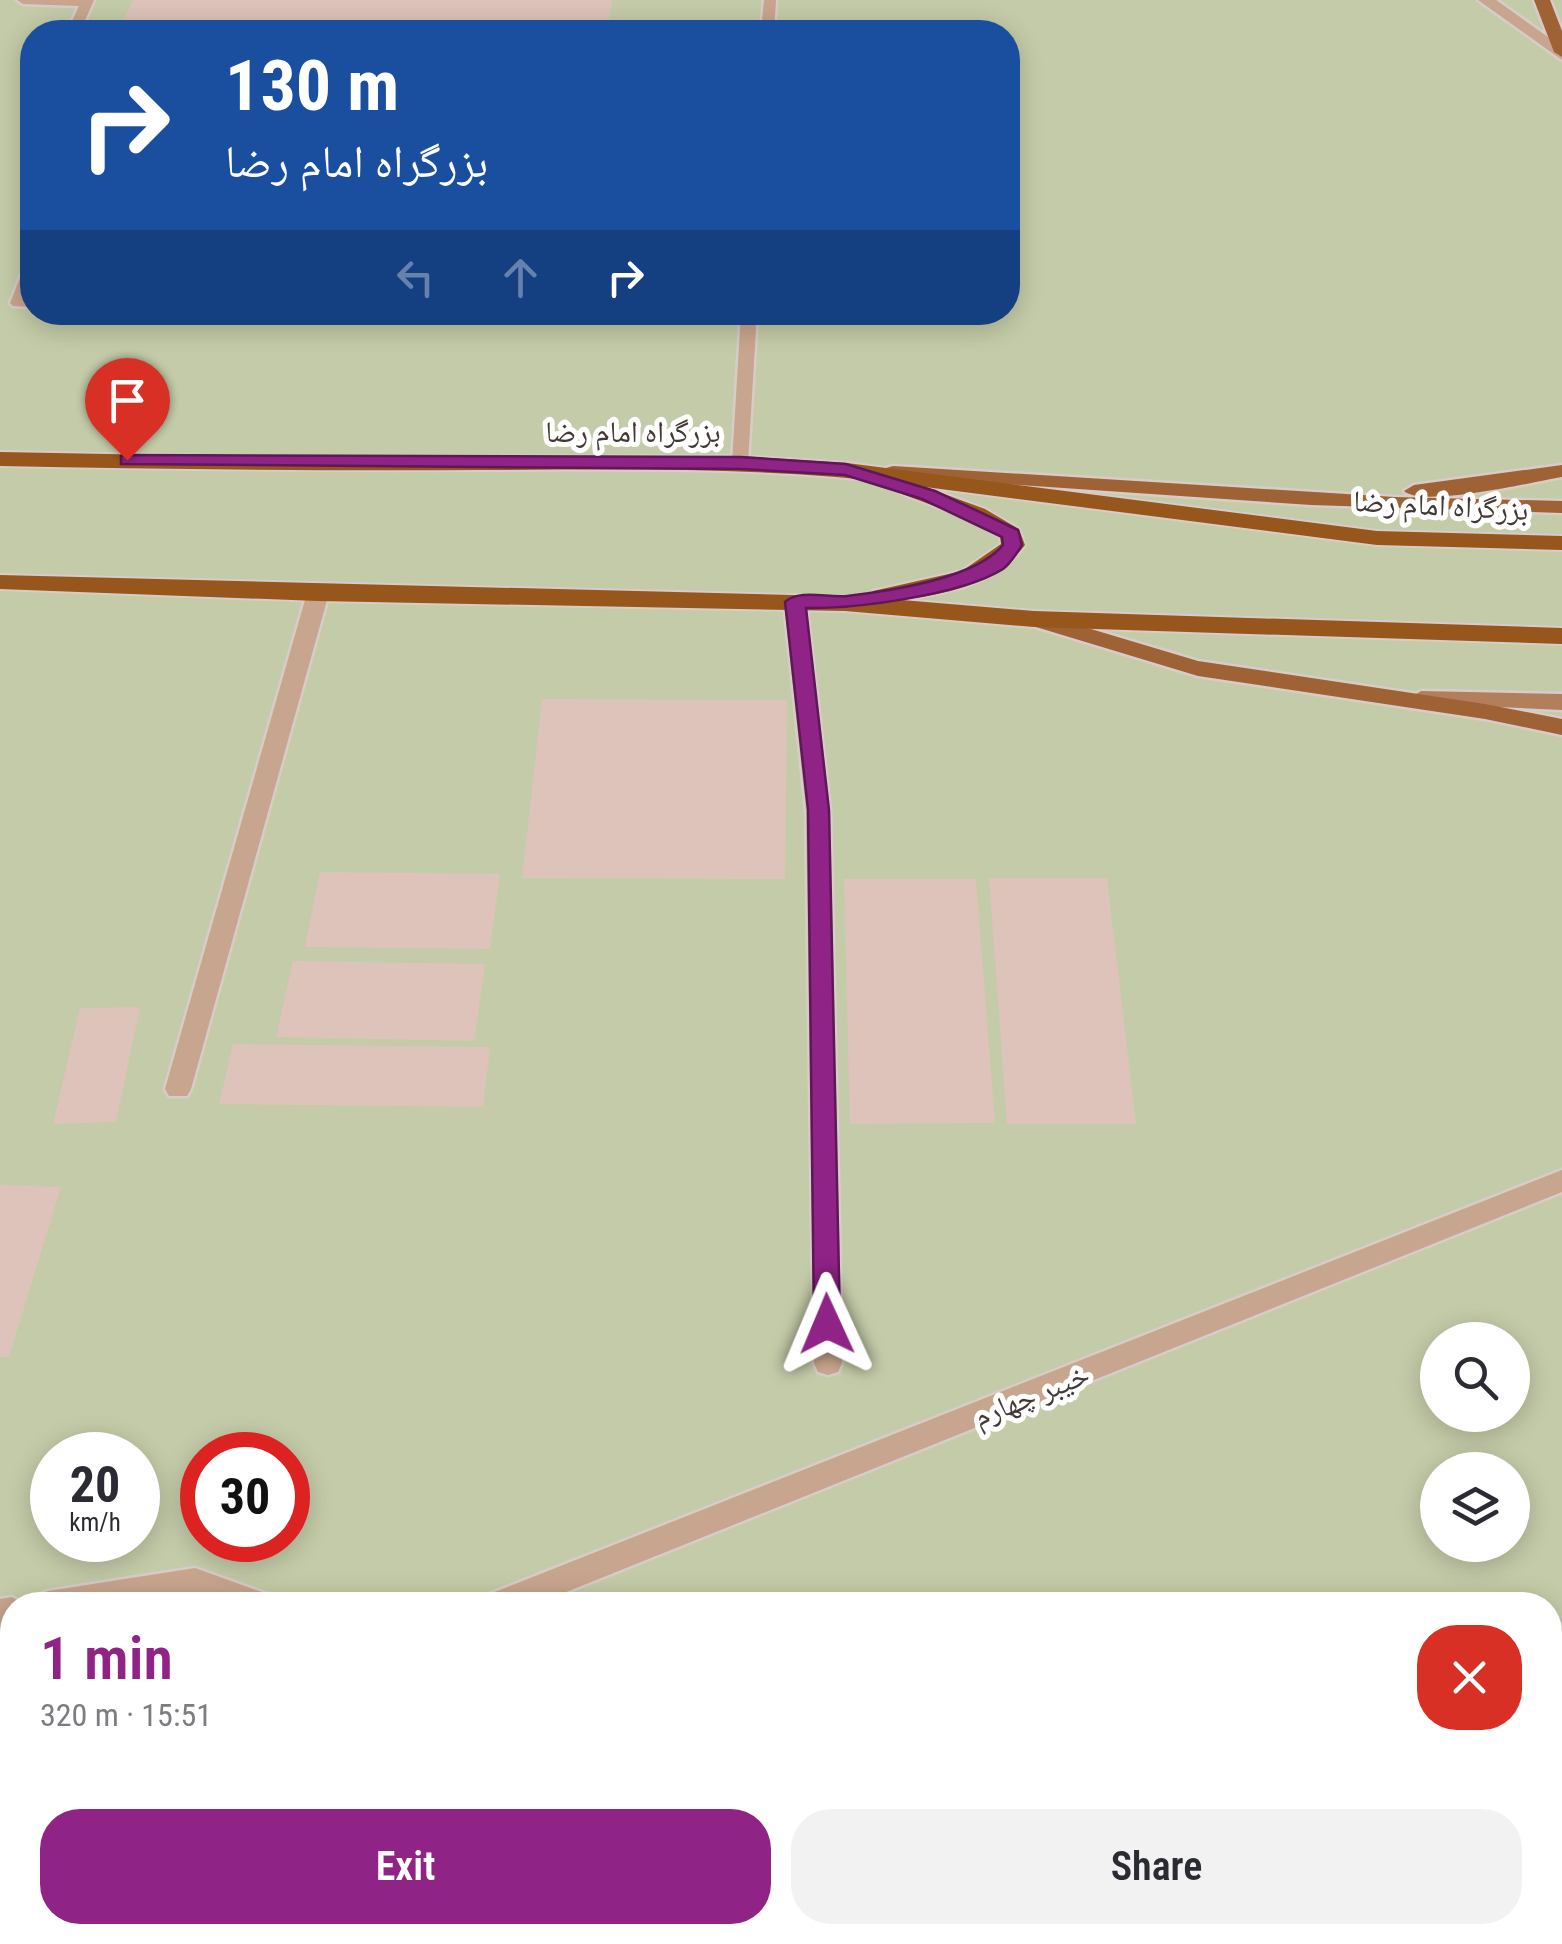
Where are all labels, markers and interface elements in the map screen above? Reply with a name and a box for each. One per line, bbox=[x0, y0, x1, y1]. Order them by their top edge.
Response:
text: 130 m bbox=[225, 45, 399, 127]
icon: right bbox=[60, 60, 190, 190]
text: بزرگراه امام رضا bbox=[225, 135, 488, 188]
icon: left bbox=[388, 250, 443, 305]
icon: ahead bbox=[493, 250, 548, 305]
icon: right bbox=[598, 250, 653, 305]
pin bbox=[85, 358, 170, 461]
icon: arrive bbox=[100, 373, 155, 428]
street label: بزرگراه امام رضا bbox=[545, 414, 721, 451]
street label: بزرگراه امام رضا bbox=[1352, 483, 1530, 529]
position arrow bbox=[775, 1272, 879, 1376]
map controls bbox=[1420, 1322, 1530, 1562]
button: search bbox=[1420, 1322, 1530, 1432]
street label: خیبر چهارم bbox=[968, 1356, 1095, 1436]
speed limit sign: 30 bbox=[180, 1432, 310, 1562]
button: layers bbox=[1420, 1452, 1530, 1562]
text: 20 bbox=[70, 1456, 120, 1514]
text: km/h bbox=[69, 1508, 121, 1537]
text: 1 min bbox=[40, 1623, 173, 1694]
button: close bbox=[1417, 1625, 1522, 1730]
text: 320 m · 15:51 bbox=[40, 1696, 212, 1734]
button: Exit bbox=[40, 1809, 771, 1924]
button: Share bbox=[791, 1809, 1522, 1924]

